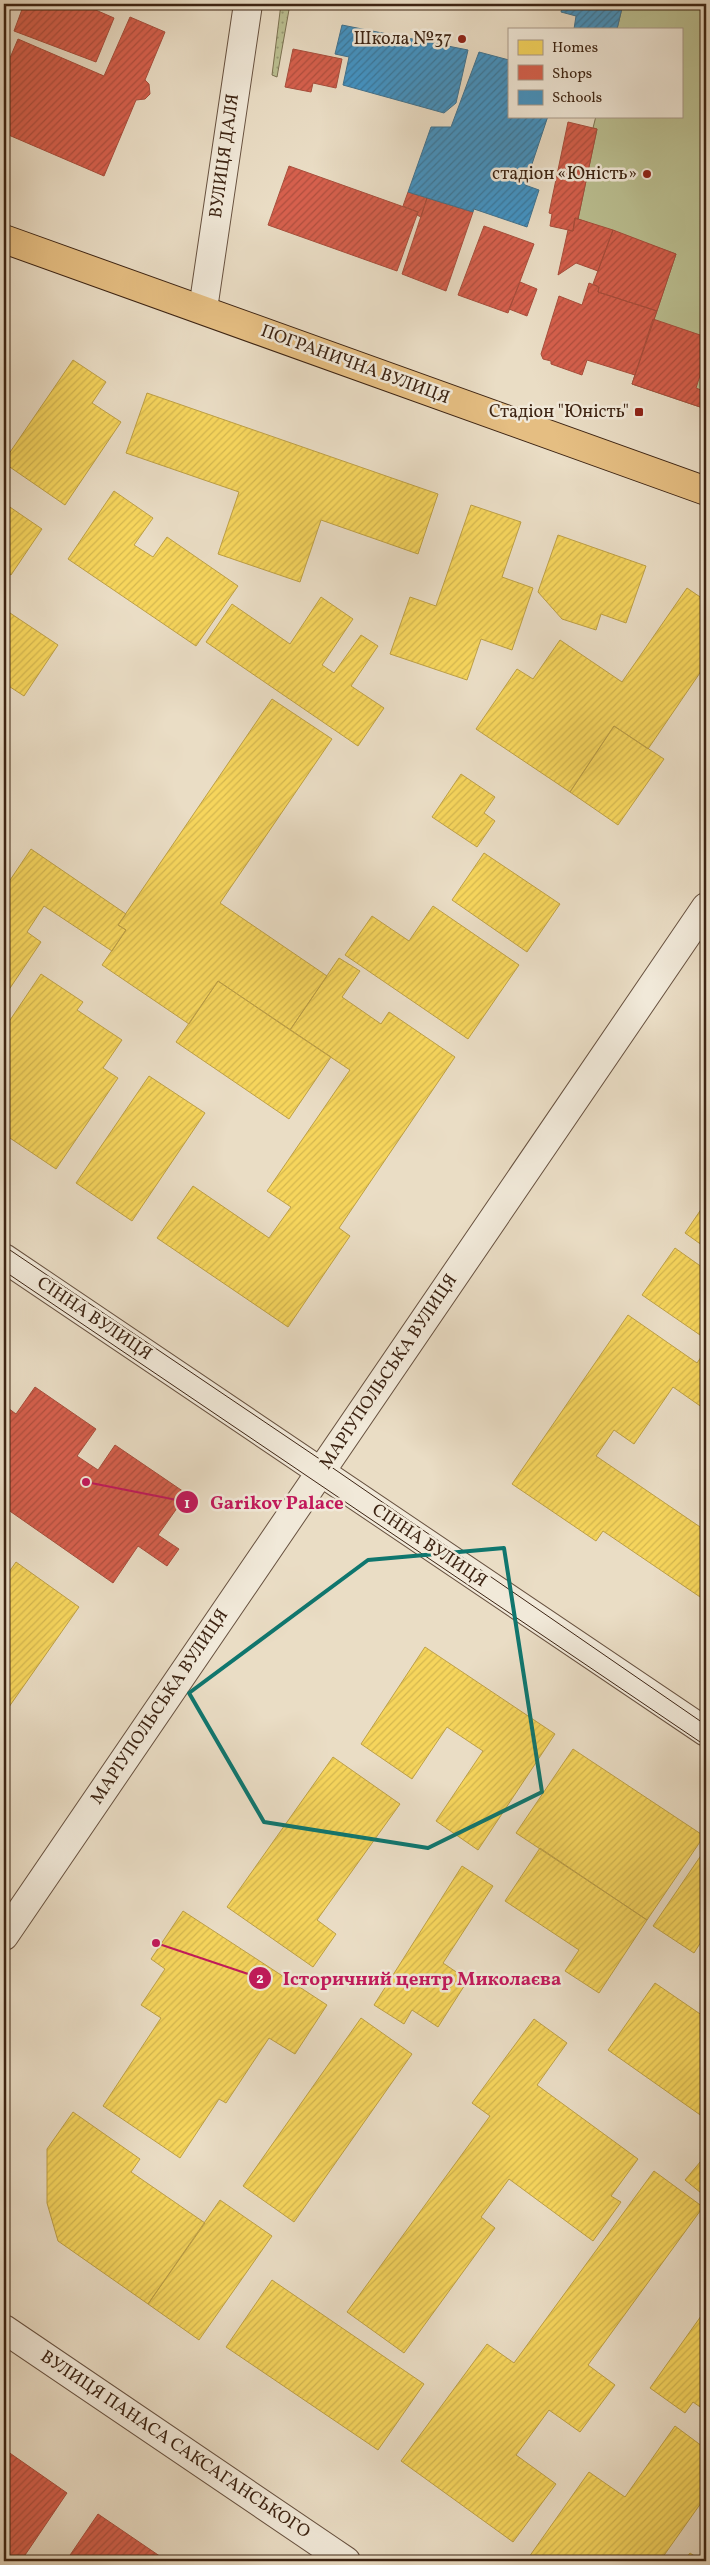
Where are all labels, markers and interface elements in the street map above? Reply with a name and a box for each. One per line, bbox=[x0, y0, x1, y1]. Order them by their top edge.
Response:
place label: Школа №37 bbox=[354, 27, 452, 52]
legend bbox=[508, 28, 682, 118]
marker: Школа №37 bbox=[456, 33, 468, 45]
text: Homes bbox=[552, 38, 598, 59]
text: Shops bbox=[552, 64, 592, 85]
text: Schools bbox=[552, 88, 602, 109]
street label: ВУЛИЦЯ ДАЛЯ bbox=[204, 92, 246, 220]
place label: стадіон «Юність» bbox=[492, 162, 637, 187]
marker: стадіон «Юність» bbox=[641, 168, 653, 180]
street label: ПОГРАНИЧНА ВУЛИЦЯ bbox=[257, 319, 453, 411]
place label: Стадіон "Юність" bbox=[489, 400, 629, 425]
marker: Стадіон "Юність" bbox=[633, 406, 645, 418]
street label: МАРІУПОЛЬСЬКА ВУЛИЦЯ bbox=[314, 1269, 464, 1475]
street label: СІННА ВУЛИЦЯ bbox=[32, 1271, 156, 1367]
callout: Garikov Palace bbox=[175, 1485, 353, 1519]
text: Garikov Palace bbox=[210, 1491, 344, 1517]
text: 1 bbox=[184, 1494, 190, 1515]
street label: СІННА ВУЛИЦЯ bbox=[367, 1498, 491, 1594]
street label: МАРІУПОЛЬСЬКА ВУЛИЦЯ bbox=[85, 1604, 235, 1810]
callout: Історичний центр Миколаєва bbox=[248, 1961, 572, 1995]
text: Історичний центр Миколаєва bbox=[283, 1967, 561, 1993]
text: 2 bbox=[256, 1969, 264, 1990]
street label: ВУЛИЦЯ ПАНАСА САКСАГАНСЬКОГО bbox=[35, 2345, 315, 2545]

